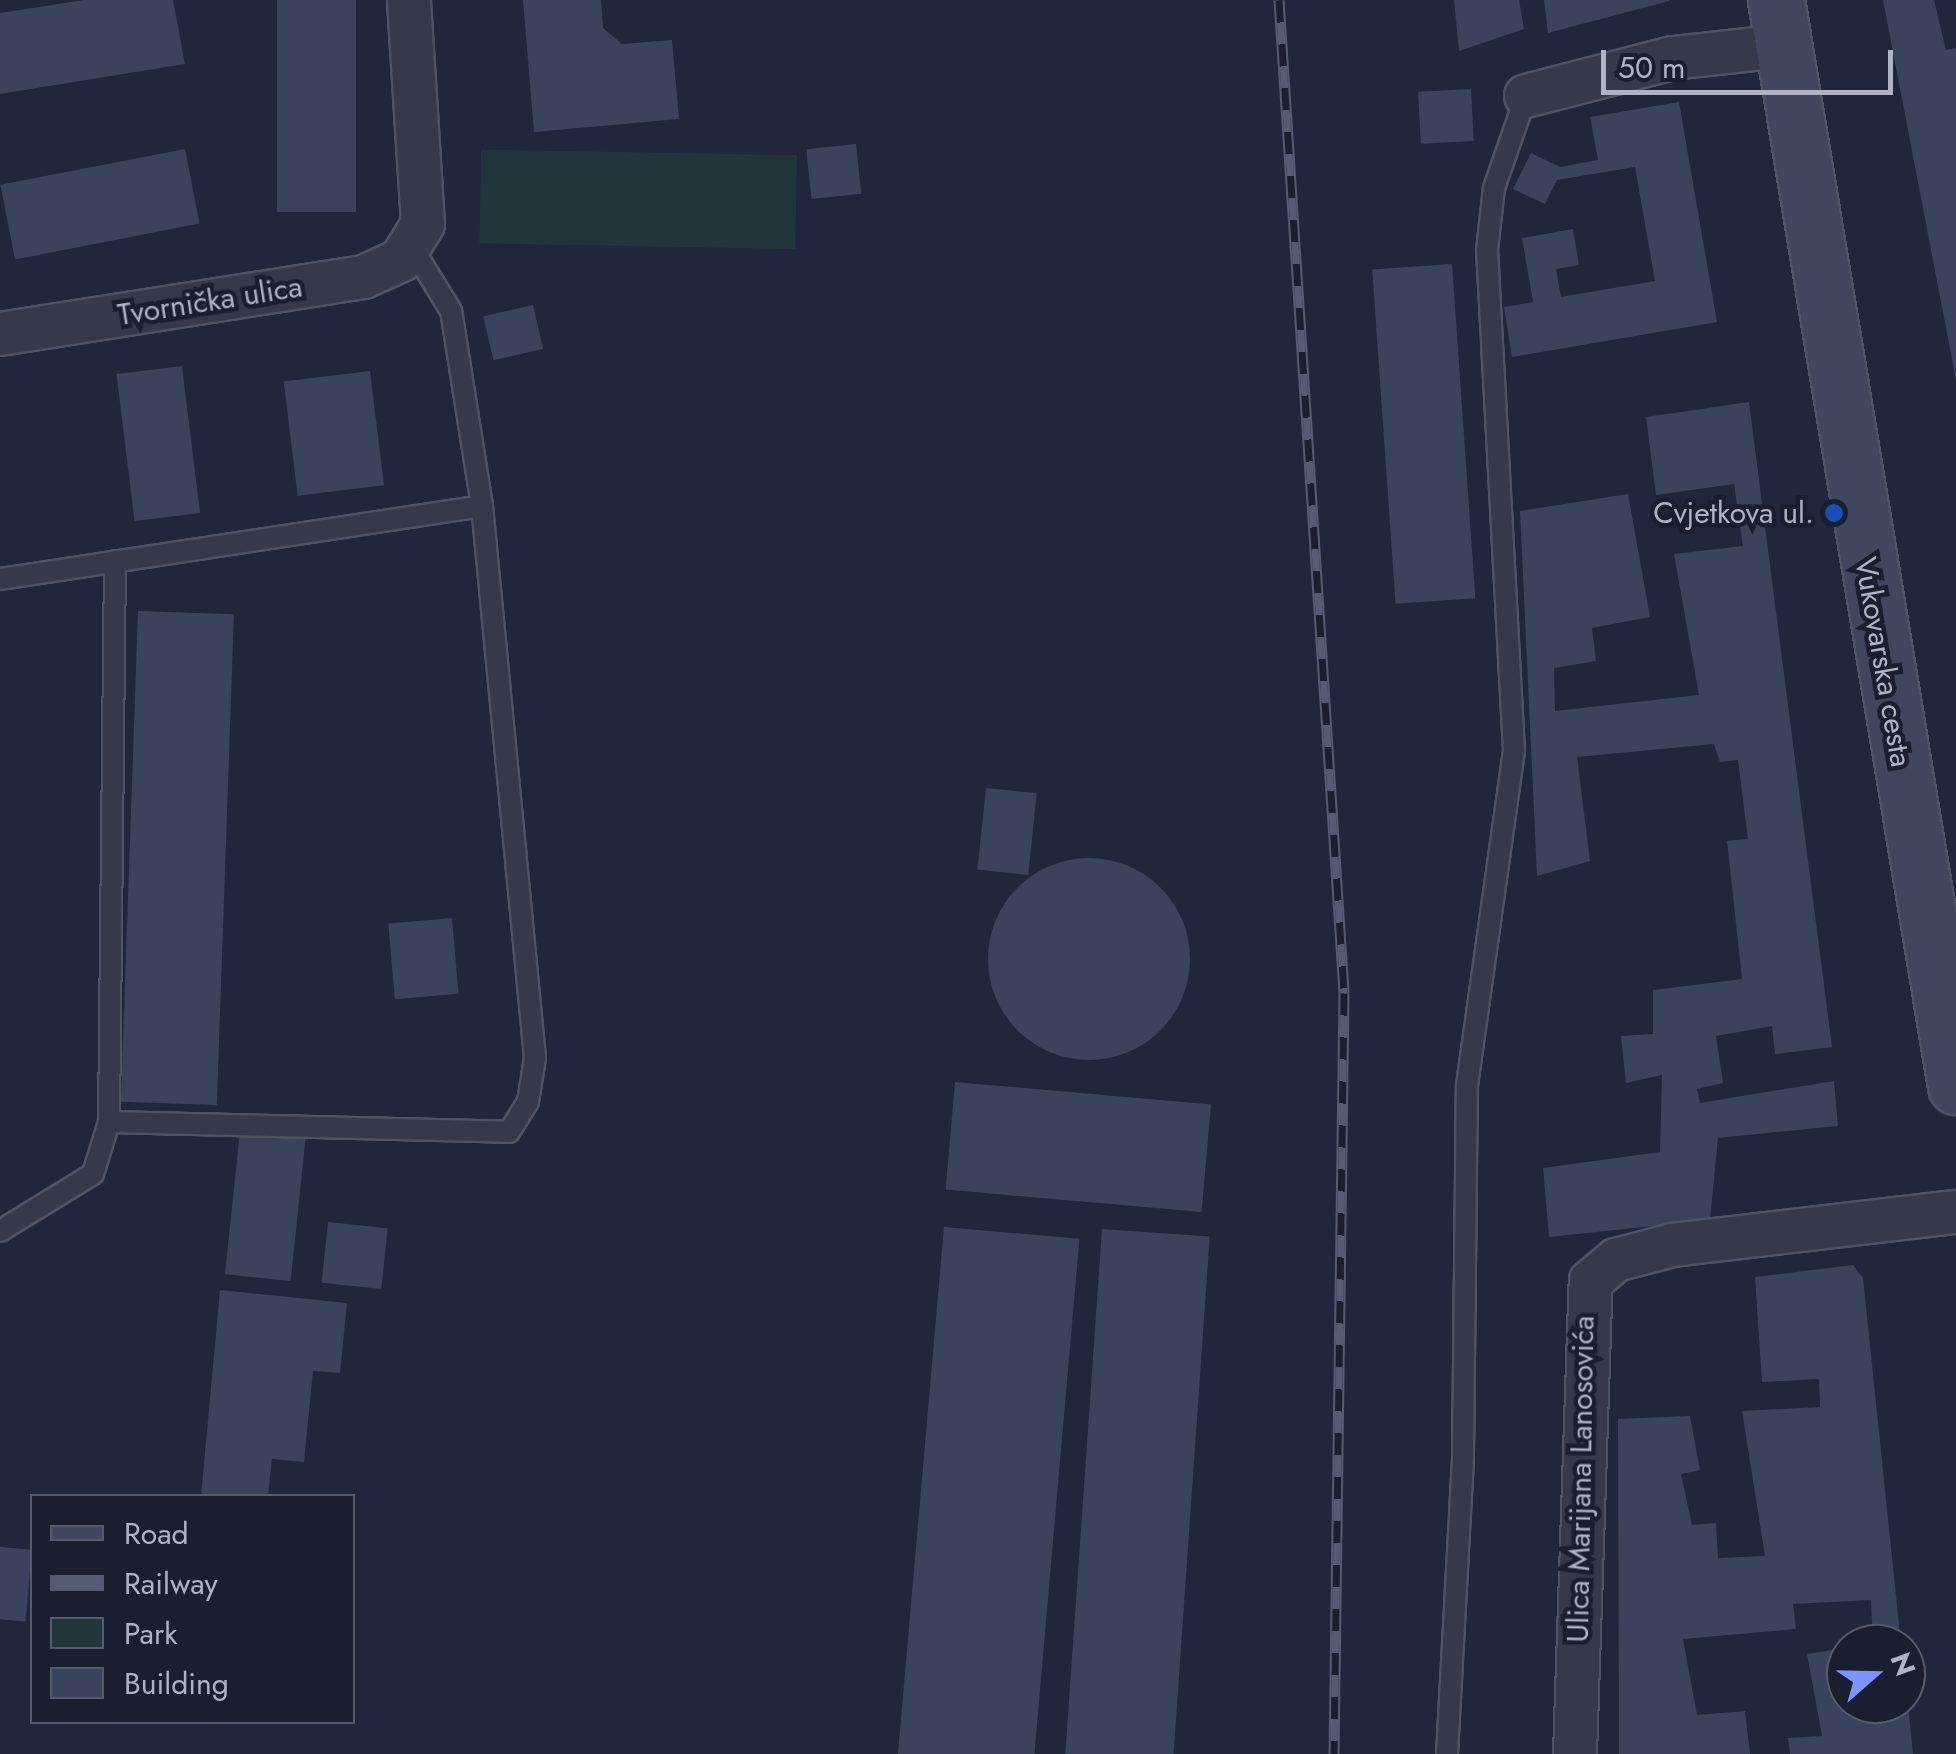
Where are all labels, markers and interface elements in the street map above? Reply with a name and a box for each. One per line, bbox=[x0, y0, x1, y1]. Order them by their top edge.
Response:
scale bar bbox=[1606, 30, 1898, 92]
text: 50 m bbox=[1618, 46, 1685, 89]
street label: Tvornička ulica bbox=[115, 269, 305, 333]
place label: Cvjetkova ul. bbox=[1653, 495, 1814, 531]
marker: Cvjetkova ul. bbox=[1823, 502, 1845, 524]
street label: Vukovarska cesta bbox=[1847, 554, 1919, 770]
street label: Ulica Marijana Lanosovića bbox=[1560, 1315, 1602, 1643]
legend bbox=[30, 1494, 355, 1724]
text: Road bbox=[124, 1512, 189, 1555]
text: Railway bbox=[124, 1562, 218, 1605]
text: Park bbox=[124, 1612, 177, 1655]
north arrow bbox=[1826, 1624, 1926, 1724]
text: N bbox=[1880, 1647, 1926, 1682]
text: Building bbox=[124, 1662, 229, 1705]

